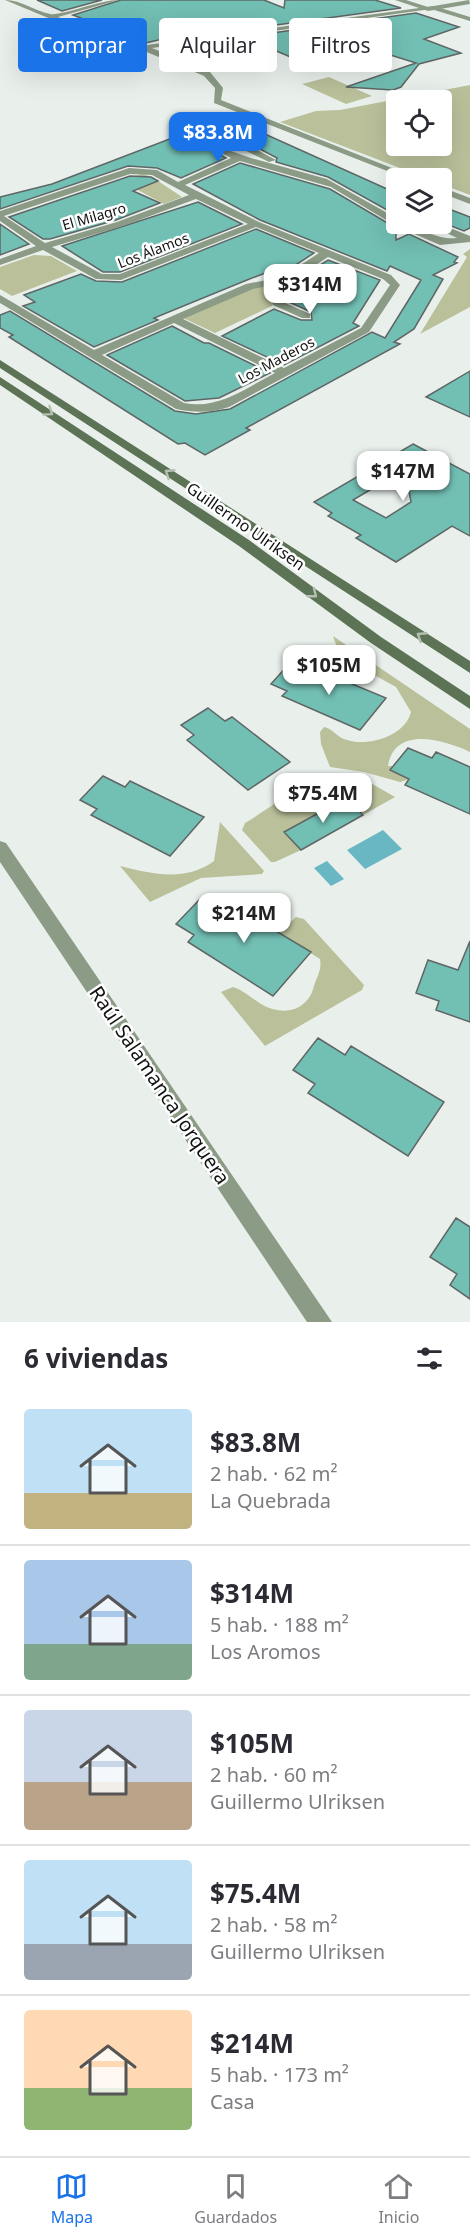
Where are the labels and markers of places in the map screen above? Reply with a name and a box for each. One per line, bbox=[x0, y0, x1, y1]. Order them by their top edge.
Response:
pin: $83.8M bbox=[169, 112, 267, 163]
pin: $314M bbox=[268, 264, 352, 315]
pin: $147M bbox=[361, 451, 445, 502]
pin: $105M bbox=[287, 645, 371, 696]
pin: $75.4M bbox=[274, 773, 372, 824]
pin: $214M bbox=[202, 893, 286, 944]

